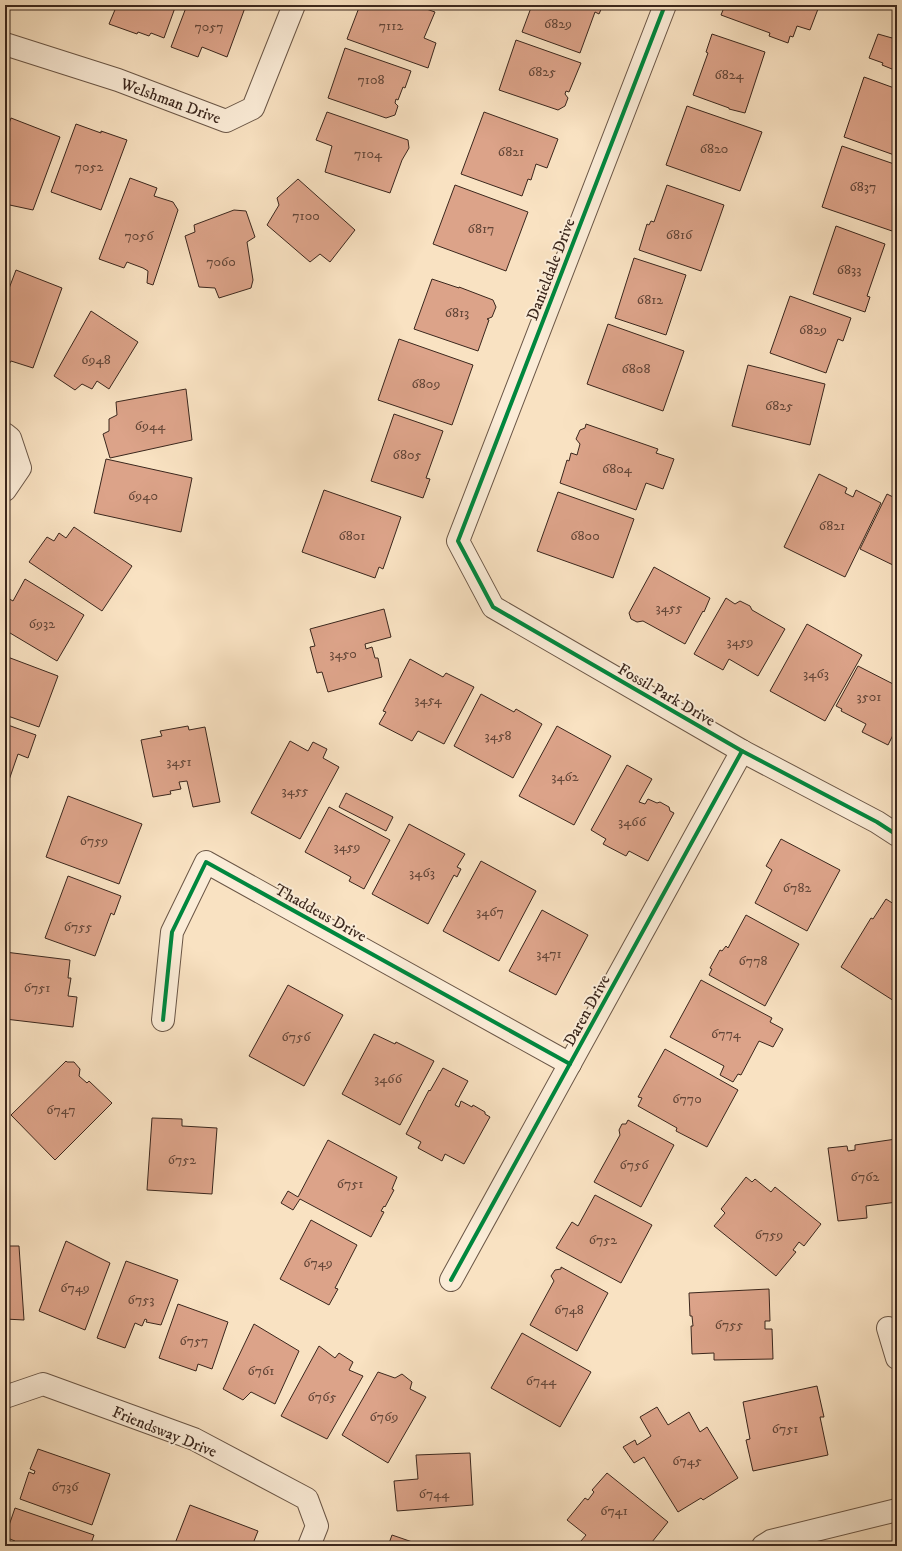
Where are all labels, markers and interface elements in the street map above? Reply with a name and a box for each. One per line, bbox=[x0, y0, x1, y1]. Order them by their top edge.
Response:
house number: 6829 bbox=[544, 15, 572, 33]
house number: 7112 bbox=[379, 17, 403, 35]
house number: 7057 bbox=[194, 18, 224, 36]
house number: 6825 bbox=[528, 63, 556, 81]
house number: 6824 bbox=[714, 66, 745, 84]
house number: 7108 bbox=[357, 71, 385, 89]
street label: Welshman Drive bbox=[117, 73, 224, 128]
house number: 6820 bbox=[700, 140, 728, 158]
house number: 6821 bbox=[498, 143, 524, 161]
house number: 7104 bbox=[354, 145, 383, 163]
house number: 7052 bbox=[75, 158, 103, 176]
house number: 6837 bbox=[850, 178, 876, 196]
house number: 7100 bbox=[292, 207, 320, 225]
street label: Danieldale Drive bbox=[522, 215, 580, 323]
house number: 6817 bbox=[468, 220, 494, 238]
house number: 6816 bbox=[666, 226, 693, 244]
house number: 7056 bbox=[124, 227, 154, 245]
house number: 7060 bbox=[206, 253, 236, 271]
house number: 6833 bbox=[837, 261, 861, 279]
house number: 6812 bbox=[637, 291, 663, 309]
house number: 6813 bbox=[445, 304, 469, 322]
house number: 6829 bbox=[799, 321, 827, 339]
house number: 6948 bbox=[81, 351, 111, 369]
house number: 6808 bbox=[622, 360, 650, 378]
house number: 6809 bbox=[412, 375, 440, 393]
house number: 6825 bbox=[765, 397, 793, 415]
house number: 6944 bbox=[135, 417, 166, 435]
house number: 6805 bbox=[393, 446, 421, 464]
house number: 6804 bbox=[602, 460, 633, 478]
house number: 6940 bbox=[128, 487, 158, 505]
house number: 6821 bbox=[819, 517, 845, 535]
house number: 6801 bbox=[339, 527, 365, 545]
house number: 6800 bbox=[570, 527, 600, 545]
house number: 3455 bbox=[655, 599, 683, 617]
house number: 6932 bbox=[29, 615, 55, 633]
house number: 3459 bbox=[726, 633, 754, 651]
house number: 3450 bbox=[329, 645, 357, 663]
street label: Fossil Park Drive bbox=[614, 659, 719, 731]
house number: 3463 bbox=[803, 665, 829, 683]
house number: 3501 bbox=[857, 688, 881, 706]
house number: 3454 bbox=[414, 691, 443, 709]
house number: 3458 bbox=[484, 727, 512, 745]
house number: 3451 bbox=[166, 753, 192, 771]
house number: 3462 bbox=[551, 768, 579, 786]
house number: 3455 bbox=[281, 782, 309, 800]
house number: 3466 bbox=[618, 813, 647, 831]
house number: 6759 bbox=[80, 832, 108, 850]
house number: 3459 bbox=[333, 838, 361, 856]
house number: 3463 bbox=[409, 864, 435, 882]
street label: Thaddeus Drive bbox=[271, 879, 370, 947]
house number: 6782 bbox=[783, 879, 811, 897]
house number: 3467 bbox=[476, 903, 504, 921]
house number: 6755 bbox=[64, 918, 92, 936]
house number: 3471 bbox=[536, 945, 562, 963]
house number: 6778 bbox=[738, 952, 768, 970]
street label: Daren Drive bbox=[559, 971, 615, 1050]
house number: 6751 bbox=[24, 979, 50, 997]
house number: 6774 bbox=[711, 1025, 742, 1043]
house number: 6756 bbox=[282, 1028, 311, 1046]
house number: 3466 bbox=[374, 1070, 403, 1088]
house number: 6770 bbox=[672, 1090, 702, 1108]
house number: 6747 bbox=[46, 1101, 76, 1119]
house number: 6752 bbox=[168, 1151, 196, 1169]
house number: 6756 bbox=[620, 1156, 649, 1174]
house number: 6762 bbox=[851, 1168, 880, 1186]
house number: 6751 bbox=[337, 1175, 363, 1193]
house number: 6759 bbox=[755, 1226, 783, 1244]
house number: 6752 bbox=[589, 1231, 617, 1249]
house number: 6749 bbox=[303, 1254, 333, 1272]
house number: 6749 bbox=[60, 1279, 90, 1297]
house number: 6753 bbox=[128, 1291, 154, 1309]
house number: 6748 bbox=[554, 1301, 584, 1319]
house number: 6755 bbox=[715, 1316, 743, 1334]
house number: 6757 bbox=[180, 1332, 208, 1350]
house number: 6761 bbox=[248, 1362, 274, 1380]
house number: 6744 bbox=[526, 1372, 557, 1390]
house number: 6765 bbox=[308, 1388, 336, 1406]
street label: Friendsway Drive bbox=[109, 1402, 220, 1462]
house number: 6769 bbox=[370, 1408, 398, 1426]
house number: 6751 bbox=[772, 1420, 798, 1438]
house number: 6745 bbox=[672, 1452, 702, 1470]
house number: 6736 bbox=[51, 1478, 79, 1496]
house number: 6744 bbox=[419, 1485, 450, 1503]
house number: 6741 bbox=[600, 1502, 628, 1520]

